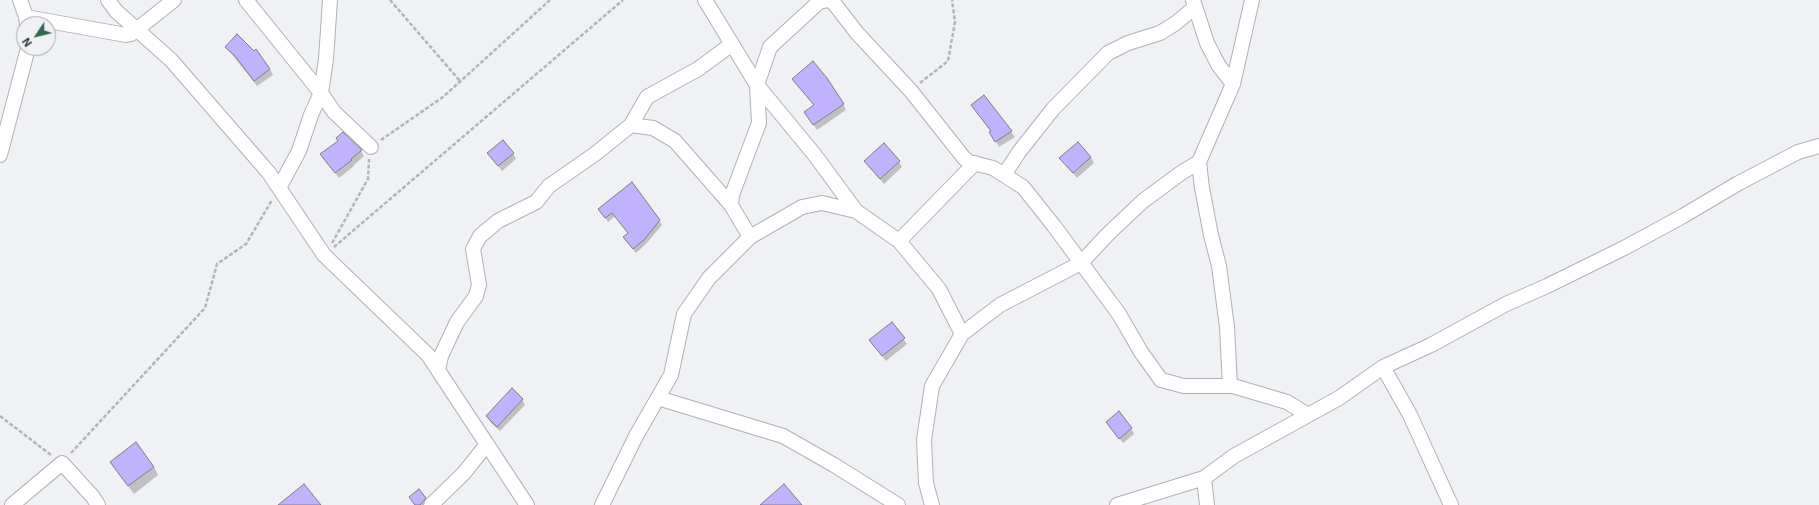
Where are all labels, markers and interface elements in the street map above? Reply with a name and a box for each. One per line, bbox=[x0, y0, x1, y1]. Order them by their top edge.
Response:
north arrow bbox=[16, 16, 56, 56]
text: N bbox=[19, 36, 34, 50]

